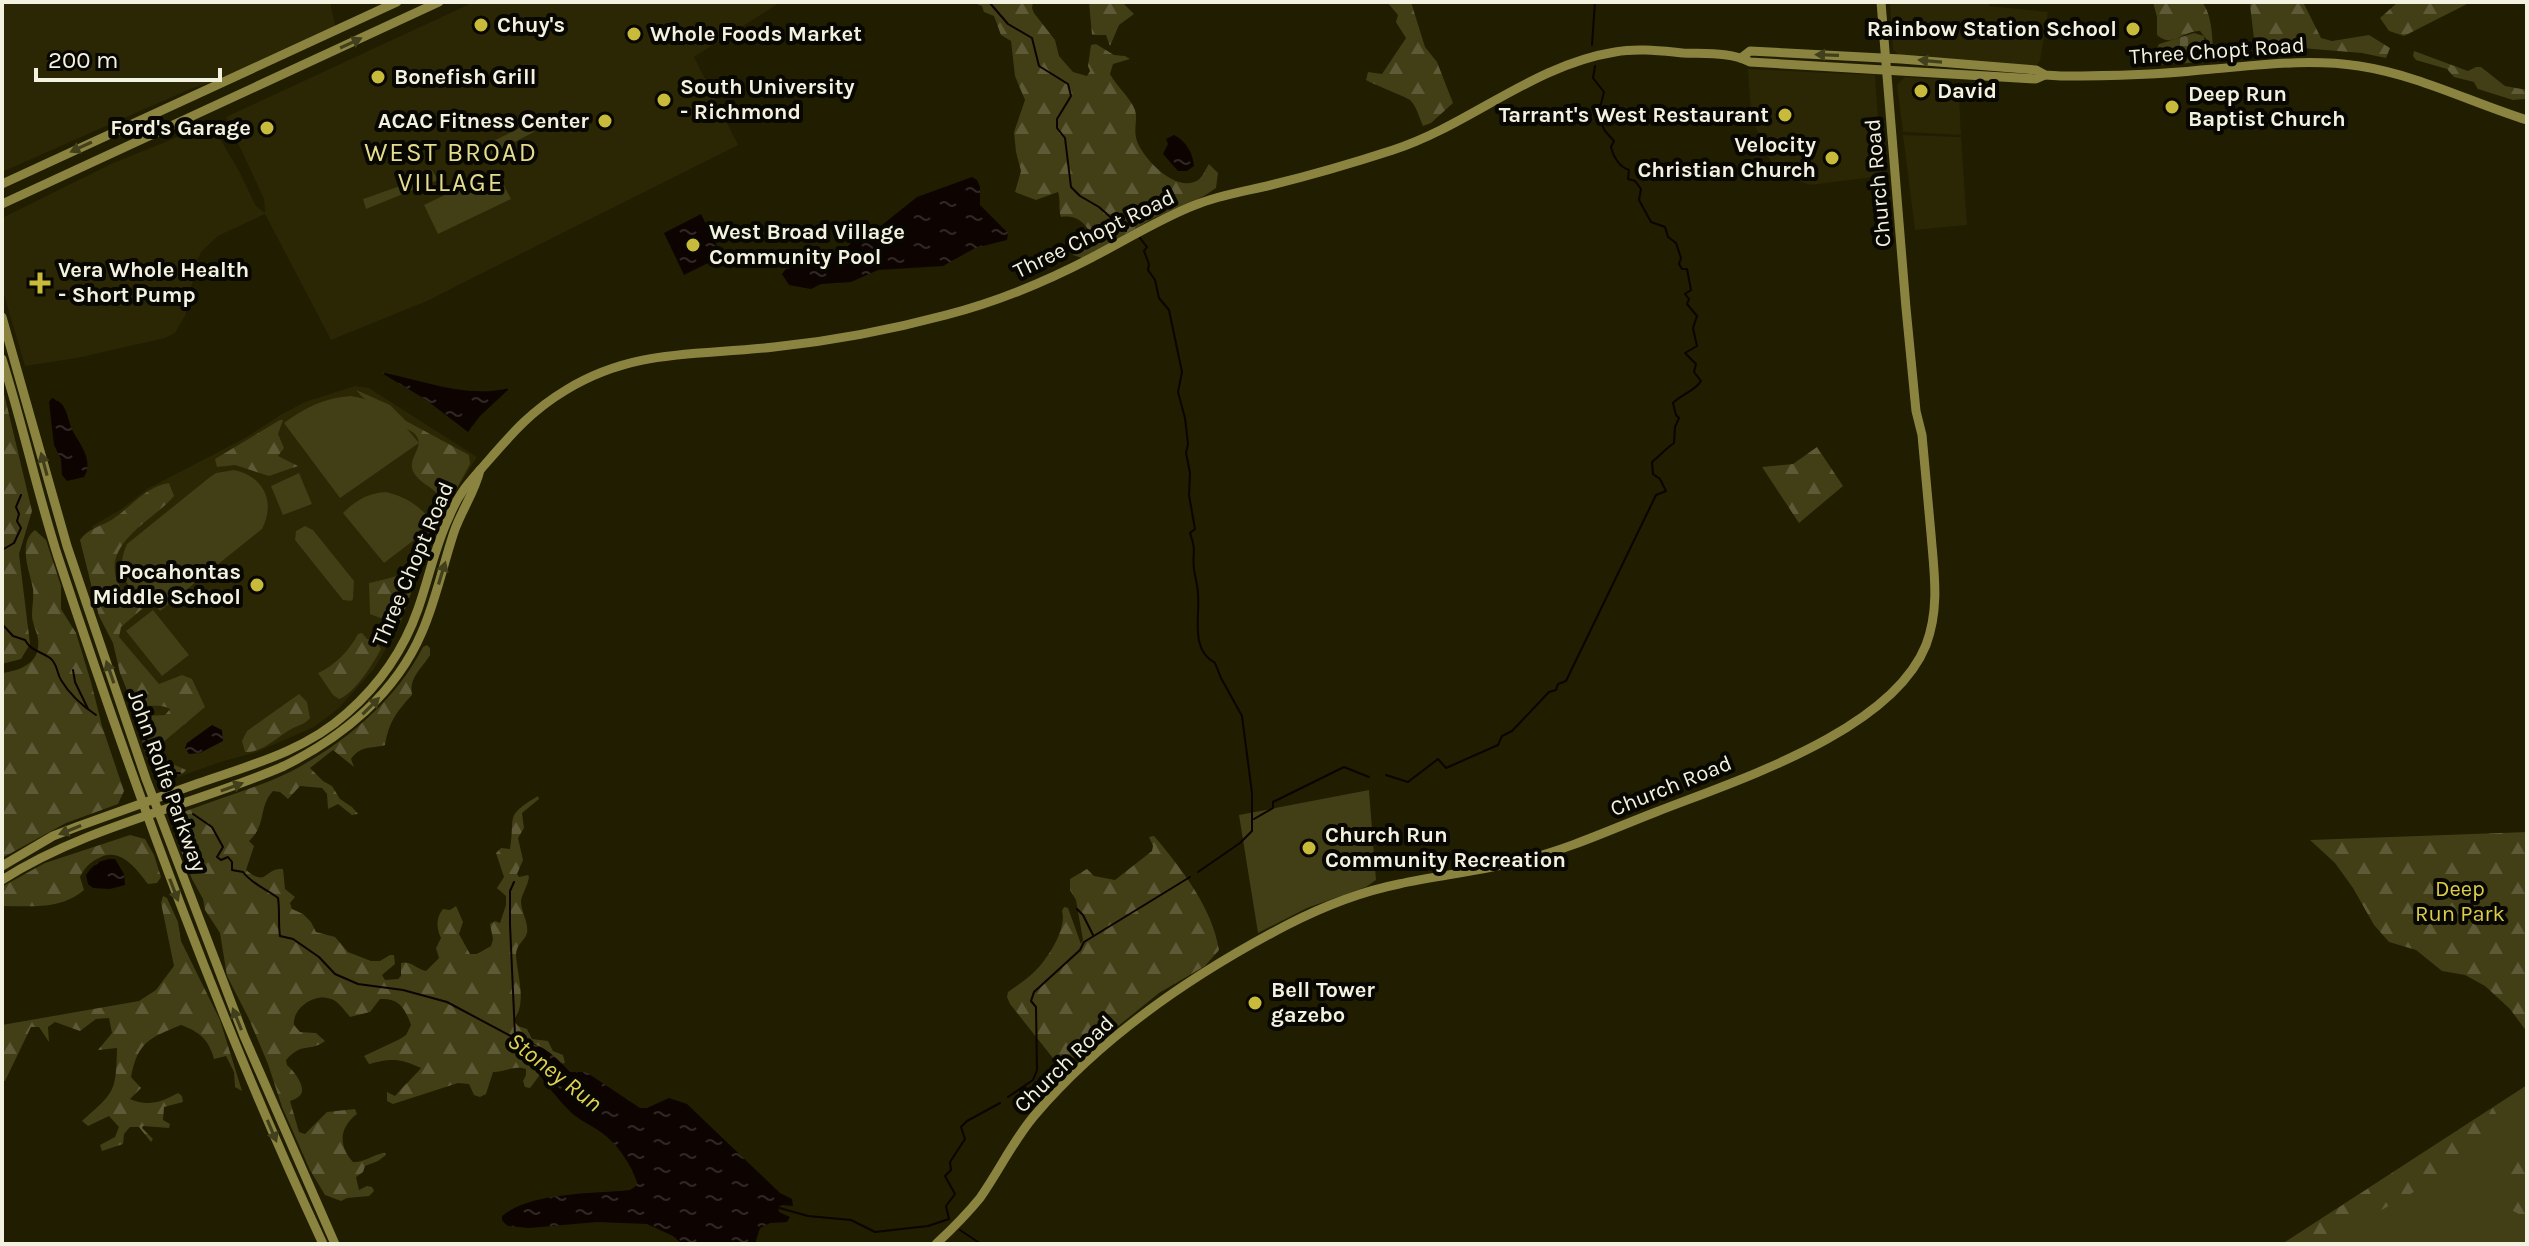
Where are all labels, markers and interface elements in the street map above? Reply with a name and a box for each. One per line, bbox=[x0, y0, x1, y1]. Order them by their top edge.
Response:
place label: Chuy's bbox=[497, 12, 565, 38]
marker: Chuy's bbox=[472, 16, 490, 34]
place label: Rainbow Station School bbox=[1867, 16, 2117, 42]
marker: Rainbow Station School bbox=[2124, 20, 2142, 38]
place label: Whole Foods Market bbox=[650, 21, 862, 47]
marker: Whole Foods Market bbox=[625, 25, 643, 43]
scale bar bbox=[36, 32, 220, 82]
street label: Three Chopt Road bbox=[2128, 32, 2306, 70]
one-way arrow bbox=[340, 36, 363, 50]
text: 200 m bbox=[48, 46, 119, 74]
one-way arrow bbox=[1814, 49, 1839, 62]
one-way arrow bbox=[1917, 55, 1942, 68]
place label: Bonefish Grill bbox=[394, 64, 536, 90]
marker: Bonefish Grill bbox=[369, 68, 387, 86]
place label: South University - Richmond bbox=[680, 74, 855, 125]
place label: David bbox=[1937, 78, 1997, 104]
place label: Deep Run Baptist Church bbox=[2188, 81, 2346, 132]
marker: David bbox=[1912, 82, 1930, 100]
marker: South University - Richmond bbox=[655, 91, 673, 109]
marker: Deep Run Baptist Church bbox=[2163, 98, 2181, 116]
place label: Tarrant's West Restaurant bbox=[1499, 102, 1769, 128]
marker: Tarrant's West Restaurant bbox=[1776, 106, 1794, 124]
place label: ACAC Fitness Center bbox=[378, 108, 589, 134]
marker: ACAC Fitness Center bbox=[596, 112, 614, 130]
place label: Ford's Garage bbox=[110, 115, 251, 141]
street label: Church Road bbox=[1859, 118, 1897, 248]
marker: Ford's Garage bbox=[258, 119, 276, 137]
place label: Velocity Christian Church bbox=[1637, 132, 1816, 183]
district label: WEST BROAD VILLAGE bbox=[364, 137, 538, 198]
one-way arrow bbox=[70, 140, 93, 154]
marker: Velocity Christian Church bbox=[1823, 149, 1841, 167]
street label: Three Chopt Road bbox=[1009, 184, 1179, 284]
place label: West Broad Village Community Pool bbox=[709, 219, 905, 270]
marker: West Broad Village Community Pool bbox=[684, 236, 702, 254]
place label: Vera Whole Health - Short Pump bbox=[58, 257, 249, 308]
marker: Vera Whole Health - Short Pump bbox=[29, 272, 51, 294]
one-way arrow bbox=[37, 451, 50, 475]
street label: Three Chopt Road bbox=[367, 478, 459, 650]
place label: Pocahontas Middle School bbox=[93, 559, 241, 610]
one-way arrow bbox=[436, 561, 449, 585]
marker: Pocahontas Middle School bbox=[248, 576, 266, 594]
one-way arrow bbox=[103, 660, 115, 684]
street label: John Rolfe Parkway bbox=[122, 687, 212, 875]
one-way arrow bbox=[361, 697, 380, 716]
street label: Church Road bbox=[1607, 750, 1735, 822]
one-way arrow bbox=[220, 780, 244, 793]
place label: Church Run Community Recreation bbox=[1325, 822, 1566, 873]
one-way arrow bbox=[58, 823, 82, 836]
marker: Church Run Community Recreation bbox=[1300, 839, 1318, 857]
park label: Deep Run Park bbox=[2415, 876, 2505, 927]
one-way arrow bbox=[168, 878, 181, 902]
place label: Bell Tower gazebo bbox=[1271, 977, 1375, 1028]
marker: Bell Tower gazebo bbox=[1246, 994, 1264, 1012]
one-way arrow bbox=[230, 1007, 243, 1031]
street label: Church Road bbox=[1009, 1010, 1119, 1118]
water label: Stoney Run bbox=[502, 1026, 608, 1118]
one-way arrow bbox=[266, 1119, 279, 1143]

